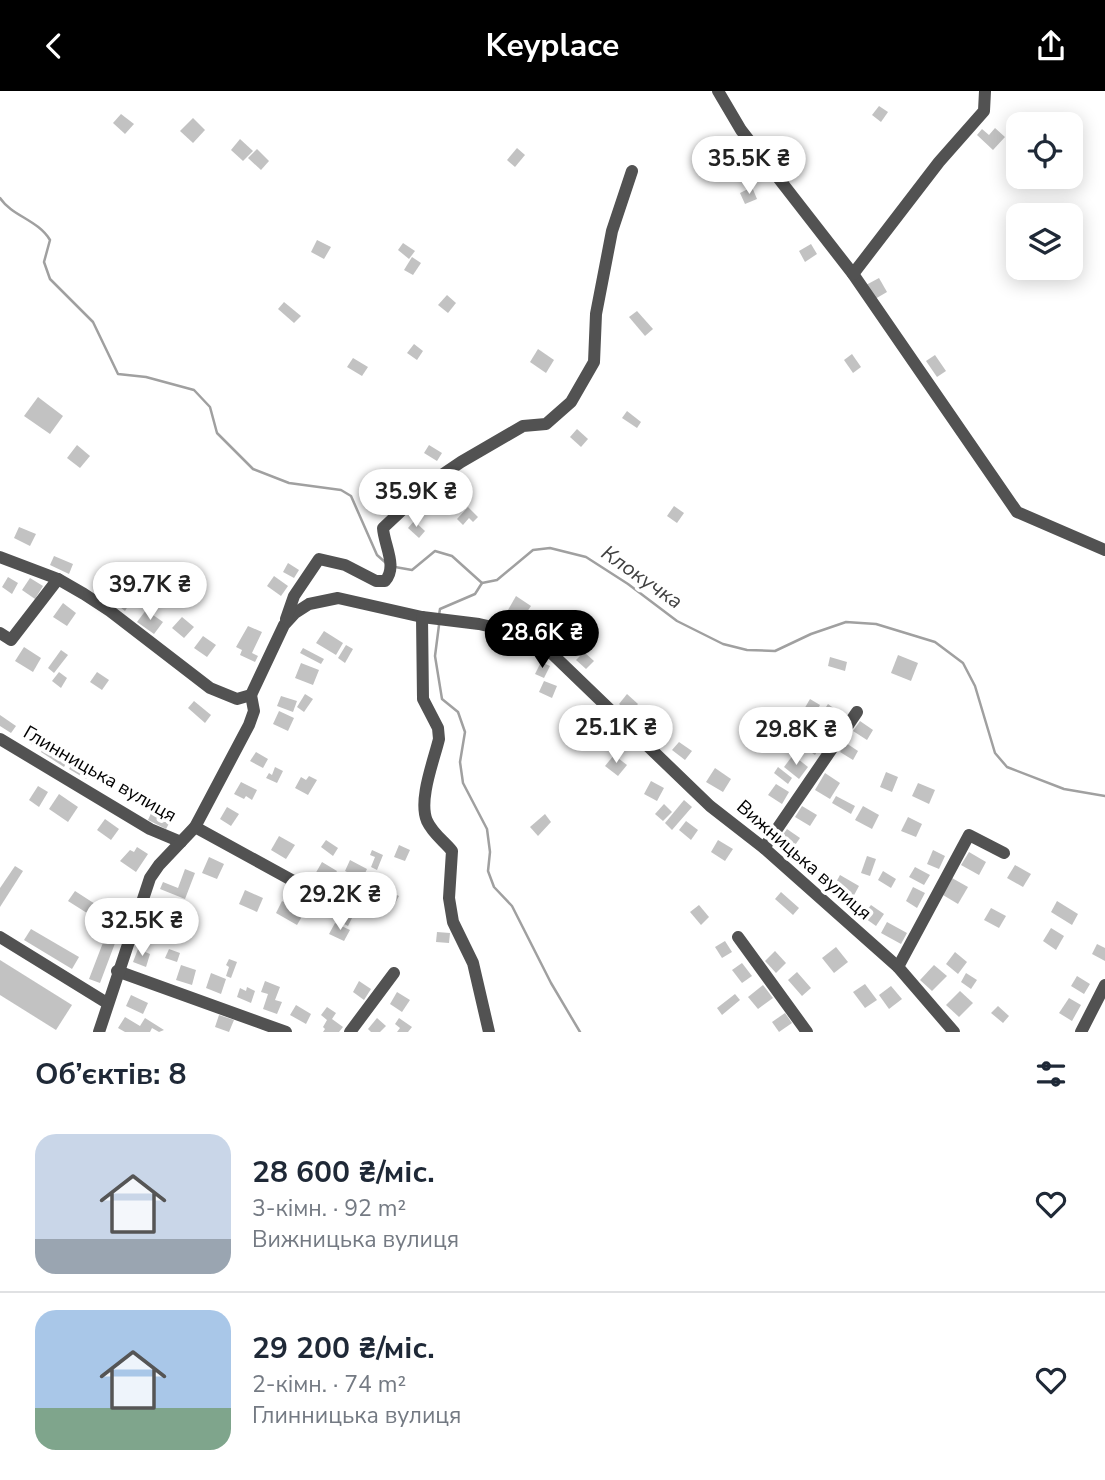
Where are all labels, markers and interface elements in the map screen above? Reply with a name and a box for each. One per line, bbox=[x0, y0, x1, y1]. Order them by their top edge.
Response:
text: Keyplace bbox=[486, 24, 619, 67]
icon: back bbox=[35, 27, 73, 65]
icon: share bbox=[1032, 27, 1070, 65]
map controls bbox=[1006, 112, 1083, 280]
button: locate bbox=[1006, 112, 1083, 189]
pin: 35.5K ₴ bbox=[684, 137, 814, 196]
text: 35.5K ₴ bbox=[708, 143, 790, 174]
button: layers bbox=[1006, 203, 1083, 280]
pin: 35.9K ₴ bbox=[351, 469, 481, 529]
text: 35.9K ₴ bbox=[375, 476, 457, 507]
water label: Клокучка bbox=[596, 539, 688, 615]
pin: 39.7K ₴ bbox=[85, 563, 215, 622]
text: 39.7K ₴ bbox=[109, 569, 191, 600]
pin: 28.6K ₴ bbox=[477, 611, 607, 670]
text: 28.6K ₴ bbox=[501, 617, 583, 648]
pin: 25.1K ₴ bbox=[551, 705, 681, 765]
pin: 29.8K ₴ bbox=[731, 707, 861, 767]
text: 25.1K ₴ bbox=[575, 712, 657, 743]
text: 29.8K ₴ bbox=[755, 714, 837, 745]
street label: Глинницька вулиця bbox=[19, 719, 181, 829]
street label: Вижницька вулиця bbox=[731, 794, 877, 926]
pin: 29.2K ₴ bbox=[275, 873, 405, 932]
text: 29.2K ₴ bbox=[299, 879, 381, 910]
pin: 32.5K ₴ bbox=[77, 899, 207, 958]
text: 32.5K ₴ bbox=[101, 905, 183, 936]
text: Об’єктів: 8 bbox=[35, 1054, 187, 1095]
icon: filters bbox=[1032, 1055, 1070, 1093]
text: 28 600 ₴/міс. bbox=[252, 1152, 435, 1193]
icon: home bbox=[91, 1162, 175, 1246]
icon: heart bbox=[1032, 1185, 1070, 1223]
text: 3-кімн. · 92 m² bbox=[252, 1193, 406, 1224]
text: Вижницька вулиця bbox=[252, 1224, 459, 1255]
text: 29 200 ₴/міс. bbox=[252, 1328, 435, 1369]
icon: home bbox=[91, 1338, 175, 1422]
icon: heart bbox=[1032, 1361, 1070, 1399]
text: 2-кімн. · 74 m² bbox=[252, 1369, 406, 1400]
text: Глинницька вулиця bbox=[252, 1400, 462, 1431]

